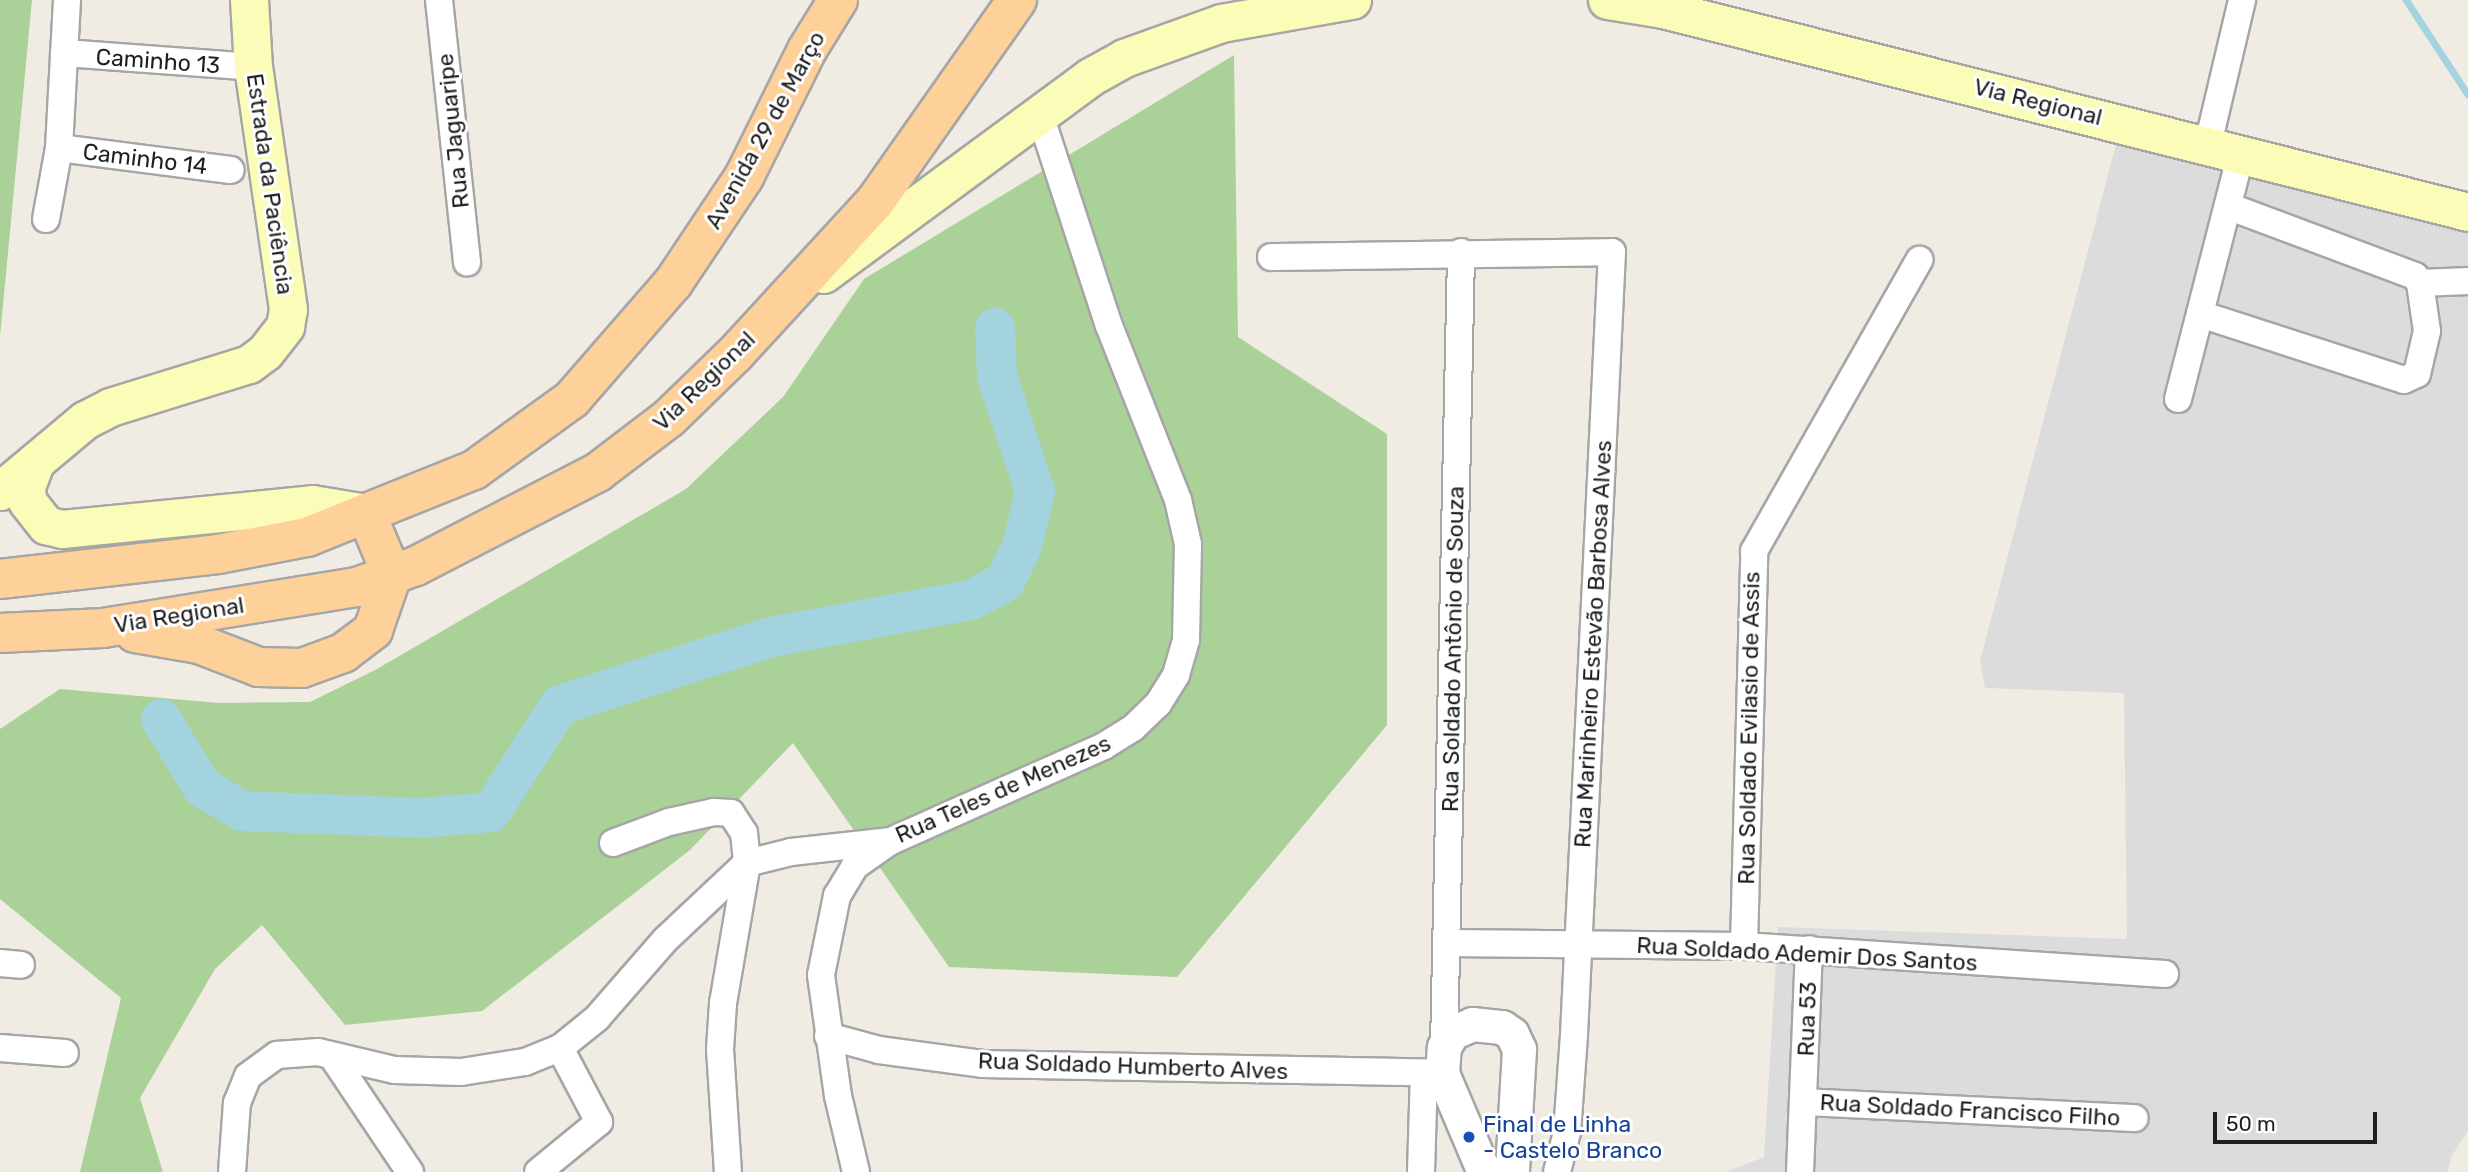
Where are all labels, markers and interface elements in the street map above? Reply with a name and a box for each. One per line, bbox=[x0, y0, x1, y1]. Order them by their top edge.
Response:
street label: Avenida 29 de Março bbox=[699, 26, 831, 234]
street label: Caminho 13 bbox=[95, 43, 221, 79]
street label: Rua Jaguaripe bbox=[431, 52, 475, 210]
street label: Estrada da Paciência bbox=[241, 72, 299, 296]
street label: Via Regional bbox=[1971, 73, 2105, 131]
street label: Caminho 14 bbox=[81, 138, 209, 180]
street label: Via Regional bbox=[647, 325, 761, 437]
street label: Rua Marinheiro Estevão Barbosa Alves bbox=[1569, 439, 1617, 849]
street label: Rua Soldado Antônio de Souza bbox=[1436, 485, 1470, 813]
street label: Rua Soldado Evilasio de Assis bbox=[1732, 571, 1766, 885]
street label: Via Regional bbox=[112, 591, 246, 639]
street label: Rua Teles de Menezes bbox=[891, 729, 1115, 849]
street label: Rua Soldado Ademir Dos Santos bbox=[1635, 931, 1979, 977]
street label: Rua 53 bbox=[1792, 981, 1822, 1057]
street label: Rua Soldado Humberto Alves bbox=[977, 1047, 1289, 1085]
street label: Rua Soldado Francisco Filho bbox=[1819, 1088, 2121, 1132]
scale bar bbox=[2216, 1098, 2380, 1142]
place label: Final de Linha - Castelo Branco bbox=[1483, 1110, 1662, 1164]
text: 50 m bbox=[2226, 1111, 2276, 1136]
marker: Final de Linha - Castelo Branco bbox=[1461, 1129, 1477, 1145]

